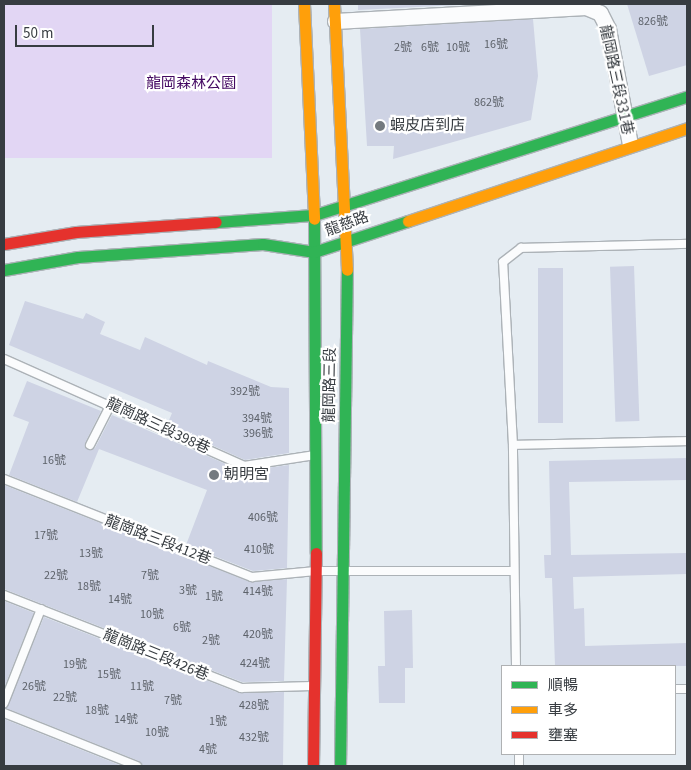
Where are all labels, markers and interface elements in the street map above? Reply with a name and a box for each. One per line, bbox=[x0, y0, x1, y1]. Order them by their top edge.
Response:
scale bar bbox=[18, 15, 156, 47]
house number: 826號 bbox=[638, 15, 668, 29]
text: 50 m bbox=[23, 23, 53, 44]
street label: 龍岡路三段331巷 bbox=[596, 23, 636, 137]
house number: 16號 bbox=[484, 38, 508, 52]
house number: 2號 bbox=[394, 41, 412, 55]
house number: 6號 bbox=[421, 41, 439, 55]
house number: 10號 bbox=[446, 41, 470, 55]
park label: 龍岡森林公園 bbox=[146, 75, 236, 93]
house number: 862號 bbox=[474, 96, 504, 110]
place label: 蝦皮店到店 bbox=[390, 117, 465, 135]
marker: 蝦皮店到店 bbox=[374, 120, 386, 132]
street label: 龍慈路 bbox=[323, 208, 371, 240]
street label: 龍岡路三段 bbox=[320, 347, 340, 423]
house number: 392號 bbox=[230, 385, 260, 399]
street label: 龍崗路三段398巷 bbox=[103, 394, 213, 458]
house number: 394號 bbox=[242, 412, 272, 426]
house number: 396號 bbox=[243, 427, 273, 441]
house number: 16號 bbox=[42, 454, 66, 468]
place label: 朝明宮 bbox=[224, 466, 269, 484]
marker: 朝明宮 bbox=[208, 469, 220, 481]
street label: 龍崗路三段412巷 bbox=[102, 511, 214, 569]
house number: 406號 bbox=[248, 511, 278, 525]
house number: 17號 bbox=[34, 529, 58, 543]
house number: 410號 bbox=[244, 543, 274, 557]
house number: 13號 bbox=[79, 547, 103, 561]
house number: 22號 bbox=[44, 569, 68, 583]
house number: 7號 bbox=[141, 569, 159, 583]
house number: 18號 bbox=[77, 580, 101, 594]
house number: 3號 bbox=[179, 584, 197, 598]
house number: 414號 bbox=[243, 585, 273, 599]
house number: 1號 bbox=[205, 590, 223, 604]
house number: 14號 bbox=[108, 593, 132, 607]
house number: 10號 bbox=[140, 608, 164, 622]
house number: 6號 bbox=[173, 621, 191, 635]
street label: 龍崗路三段426巷 bbox=[101, 626, 211, 684]
house number: 420號 bbox=[243, 628, 273, 642]
house number: 2號 bbox=[202, 634, 220, 648]
house number: 424號 bbox=[240, 657, 270, 671]
house number: 19號 bbox=[63, 658, 87, 672]
legend bbox=[501, 665, 676, 755]
house number: 15號 bbox=[97, 668, 121, 682]
text: 順暢 bbox=[548, 675, 578, 696]
house number: 26號 bbox=[22, 680, 46, 694]
house number: 11號 bbox=[130, 680, 154, 694]
house number: 22號 bbox=[53, 691, 77, 705]
house number: 7號 bbox=[164, 694, 182, 708]
house number: 428號 bbox=[239, 699, 269, 713]
text: 車多 bbox=[548, 700, 578, 721]
house number: 18號 bbox=[85, 704, 109, 718]
house number: 14號 bbox=[114, 713, 138, 727]
house number: 1號 bbox=[209, 715, 227, 729]
text: 壅塞 bbox=[548, 725, 578, 746]
house number: 10號 bbox=[145, 726, 169, 740]
house number: 432號 bbox=[239, 731, 269, 745]
house number: 4號 bbox=[199, 743, 217, 757]

